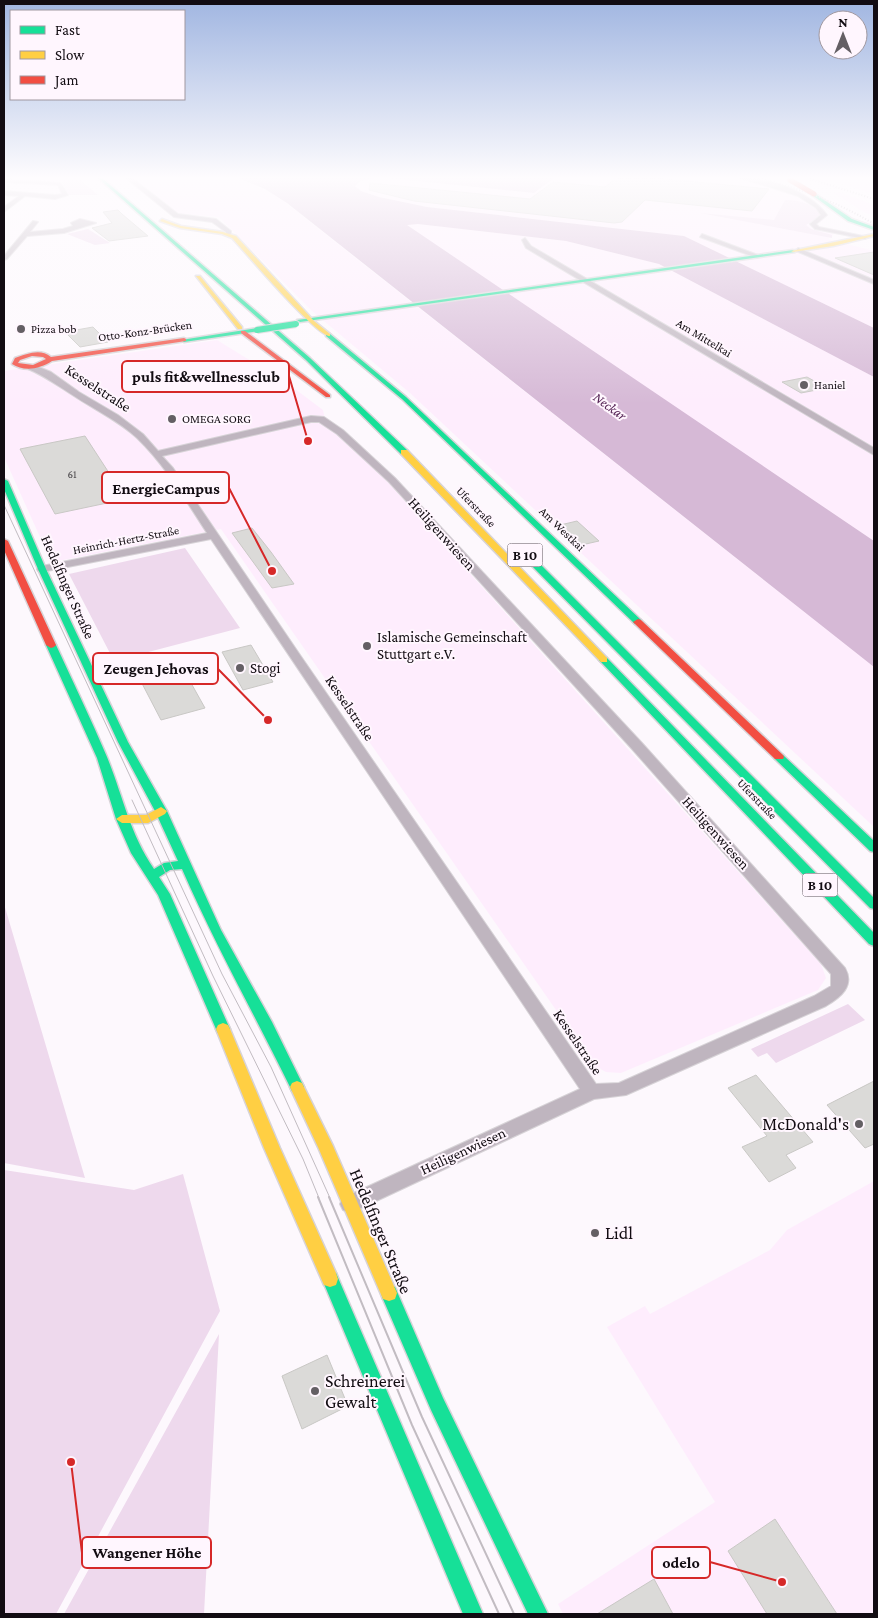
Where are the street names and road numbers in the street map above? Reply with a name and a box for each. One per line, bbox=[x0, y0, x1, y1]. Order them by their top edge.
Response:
street label: Am Mittelkai bbox=[674, 316, 734, 360]
street label: Otto-Konz-Brücken bbox=[97, 317, 193, 345]
street label: Kesselstraße bbox=[62, 361, 134, 415]
street label: Uferstraße bbox=[453, 484, 499, 530]
street label: Heiligenwiesen bbox=[404, 494, 479, 574]
street label: Am Westkai bbox=[536, 504, 588, 554]
street label: Heinrich-Hertz-Straße bbox=[72, 523, 180, 557]
street label: Hedelfinger Straße bbox=[37, 533, 98, 642]
road number: B 10 bbox=[508, 544, 542, 566]
street label: Kesselstraße bbox=[322, 672, 378, 744]
street label: Uferstraße bbox=[734, 776, 780, 822]
street label: Heiligenwiesen bbox=[678, 793, 753, 873]
road number: B 10 bbox=[802, 874, 838, 896]
street label: Kesselstraße bbox=[550, 1006, 606, 1078]
street label: Heiligenwiesen bbox=[418, 1124, 509, 1179]
street label: Hedelfinger Straße bbox=[346, 1165, 416, 1297]

